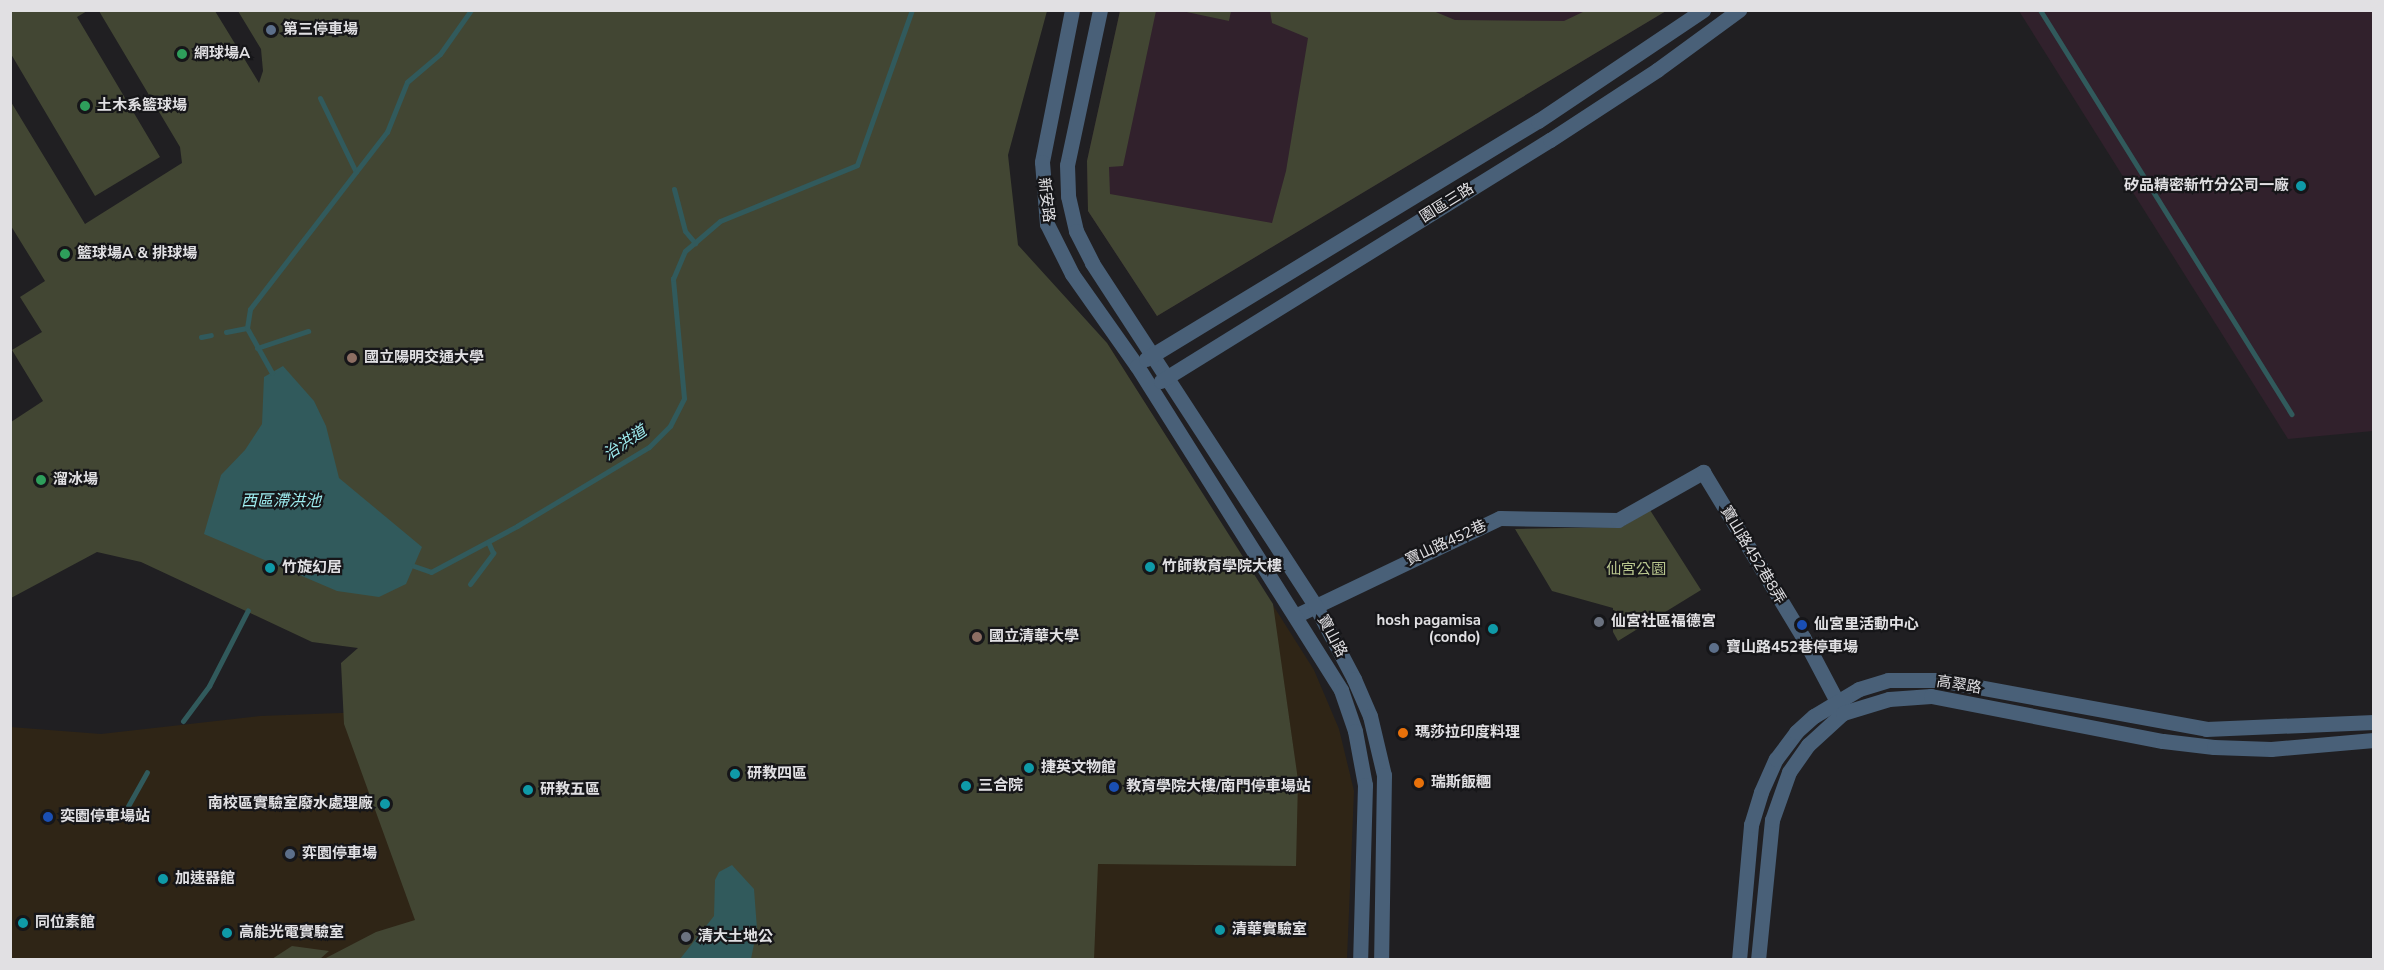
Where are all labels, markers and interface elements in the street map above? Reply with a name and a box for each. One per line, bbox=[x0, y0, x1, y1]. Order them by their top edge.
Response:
place label: 第三停車場 bbox=[283, 21, 358, 39]
marker: 第三停車場 bbox=[264, 23, 278, 37]
place label: 網球場A bbox=[194, 45, 250, 63]
marker: 網球場A bbox=[175, 47, 189, 61]
place label: 土木系籃球場 bbox=[97, 97, 187, 115]
marker: 土木系籃球場 bbox=[78, 99, 92, 113]
street label: 新安路 bbox=[1034, 177, 1058, 223]
place label: 矽品精密新竹分公司一廠 bbox=[2124, 177, 2289, 195]
street label: 園區三路 bbox=[1417, 179, 1477, 227]
marker: 矽品精密新竹分公司一廠 bbox=[2294, 179, 2308, 193]
place label: 籃球場A & 排球場 bbox=[77, 245, 197, 263]
marker: 籃球場A & 排球場 bbox=[58, 247, 72, 261]
place label: 國立陽明交通大學 bbox=[364, 349, 484, 367]
marker: 國立陽明交通大學 bbox=[345, 351, 359, 365]
water label: 治洪道 bbox=[600, 422, 650, 464]
place label: 溜冰場 bbox=[53, 471, 98, 489]
marker: 溜冰場 bbox=[34, 473, 48, 487]
water label: 西區滯洪池 bbox=[241, 491, 321, 511]
street label: 寶山路452巷8弄 bbox=[1717, 503, 1789, 607]
street label: 寶山路452巷 bbox=[1403, 516, 1489, 570]
place label: 竹師教育學院大樓 bbox=[1162, 558, 1282, 576]
place label: 竹旋幻居 bbox=[282, 559, 342, 577]
marker: 竹師教育學院大樓 bbox=[1143, 560, 1157, 574]
marker: 竹旋幻居 bbox=[263, 561, 277, 575]
park label: 仙宮公園 bbox=[1606, 561, 1666, 579]
place label: hosh pagamisa (condo) bbox=[1376, 611, 1481, 646]
street label: 寶山路 bbox=[1313, 612, 1351, 660]
place label: 仙宮社區福德宮 bbox=[1611, 613, 1716, 631]
marker: 仙宮社區福德宮 bbox=[1592, 615, 1606, 629]
place label: 仙宮里活動中心 bbox=[1814, 616, 1919, 634]
marker: 仙宮里活動中心 bbox=[1795, 618, 1809, 632]
marker: hosh pagamisa (condo) bbox=[1486, 622, 1500, 636]
place label: 國立清華大學 bbox=[989, 628, 1079, 646]
marker: 國立清華大學 bbox=[970, 630, 984, 644]
place label: 寶山路452巷停車場 bbox=[1726, 639, 1858, 657]
marker: 寶山路452巷停車場 bbox=[1707, 641, 1721, 655]
street label: 高翠路 bbox=[1935, 673, 1983, 697]
place label: 瑪莎拉印度料理 bbox=[1415, 724, 1520, 742]
marker: 瑪莎拉印度料理 bbox=[1396, 726, 1410, 740]
place label: 捷英文物館 bbox=[1041, 759, 1116, 777]
marker: 捷英文物館 bbox=[1022, 761, 1036, 775]
place label: 研教四區 bbox=[747, 765, 807, 783]
marker: 研教四區 bbox=[728, 767, 742, 781]
place label: 瑞斯飯糰 bbox=[1431, 774, 1491, 792]
marker: 瑞斯飯糰 bbox=[1412, 776, 1426, 790]
place label: 三合院 bbox=[978, 777, 1023, 795]
place label: 教育學院大樓/南門停車場站 bbox=[1126, 778, 1311, 796]
marker: 三合院 bbox=[959, 779, 973, 793]
marker: 教育學院大樓/南門停車場站 bbox=[1107, 780, 1121, 794]
place label: 研教五區 bbox=[540, 781, 600, 799]
marker: 研教五區 bbox=[521, 783, 535, 797]
place label: 南校區實驗室廢水處理廠 bbox=[208, 795, 373, 813]
marker: 南校區實驗室廢水處理廠 bbox=[378, 797, 392, 811]
place label: 奕園停車場站 bbox=[60, 808, 150, 826]
marker: 奕園停車場站 bbox=[41, 810, 55, 824]
place label: 弈園停車場 bbox=[302, 845, 377, 863]
marker: 弈園停車場 bbox=[283, 847, 297, 861]
place label: 加速器館 bbox=[175, 870, 235, 888]
marker: 加速器館 bbox=[156, 872, 170, 886]
place label: 同位素館 bbox=[35, 914, 95, 932]
marker: 同位素館 bbox=[16, 916, 30, 930]
place label: 清華實驗室 bbox=[1232, 921, 1307, 939]
marker: 清華實驗室 bbox=[1213, 923, 1227, 937]
place label: 高能光電實驗室 bbox=[239, 924, 344, 942]
marker: 高能光電實驗室 bbox=[220, 926, 234, 940]
place label: 清大土地公 bbox=[698, 928, 773, 946]
marker: 清大土地公 bbox=[679, 930, 693, 944]

